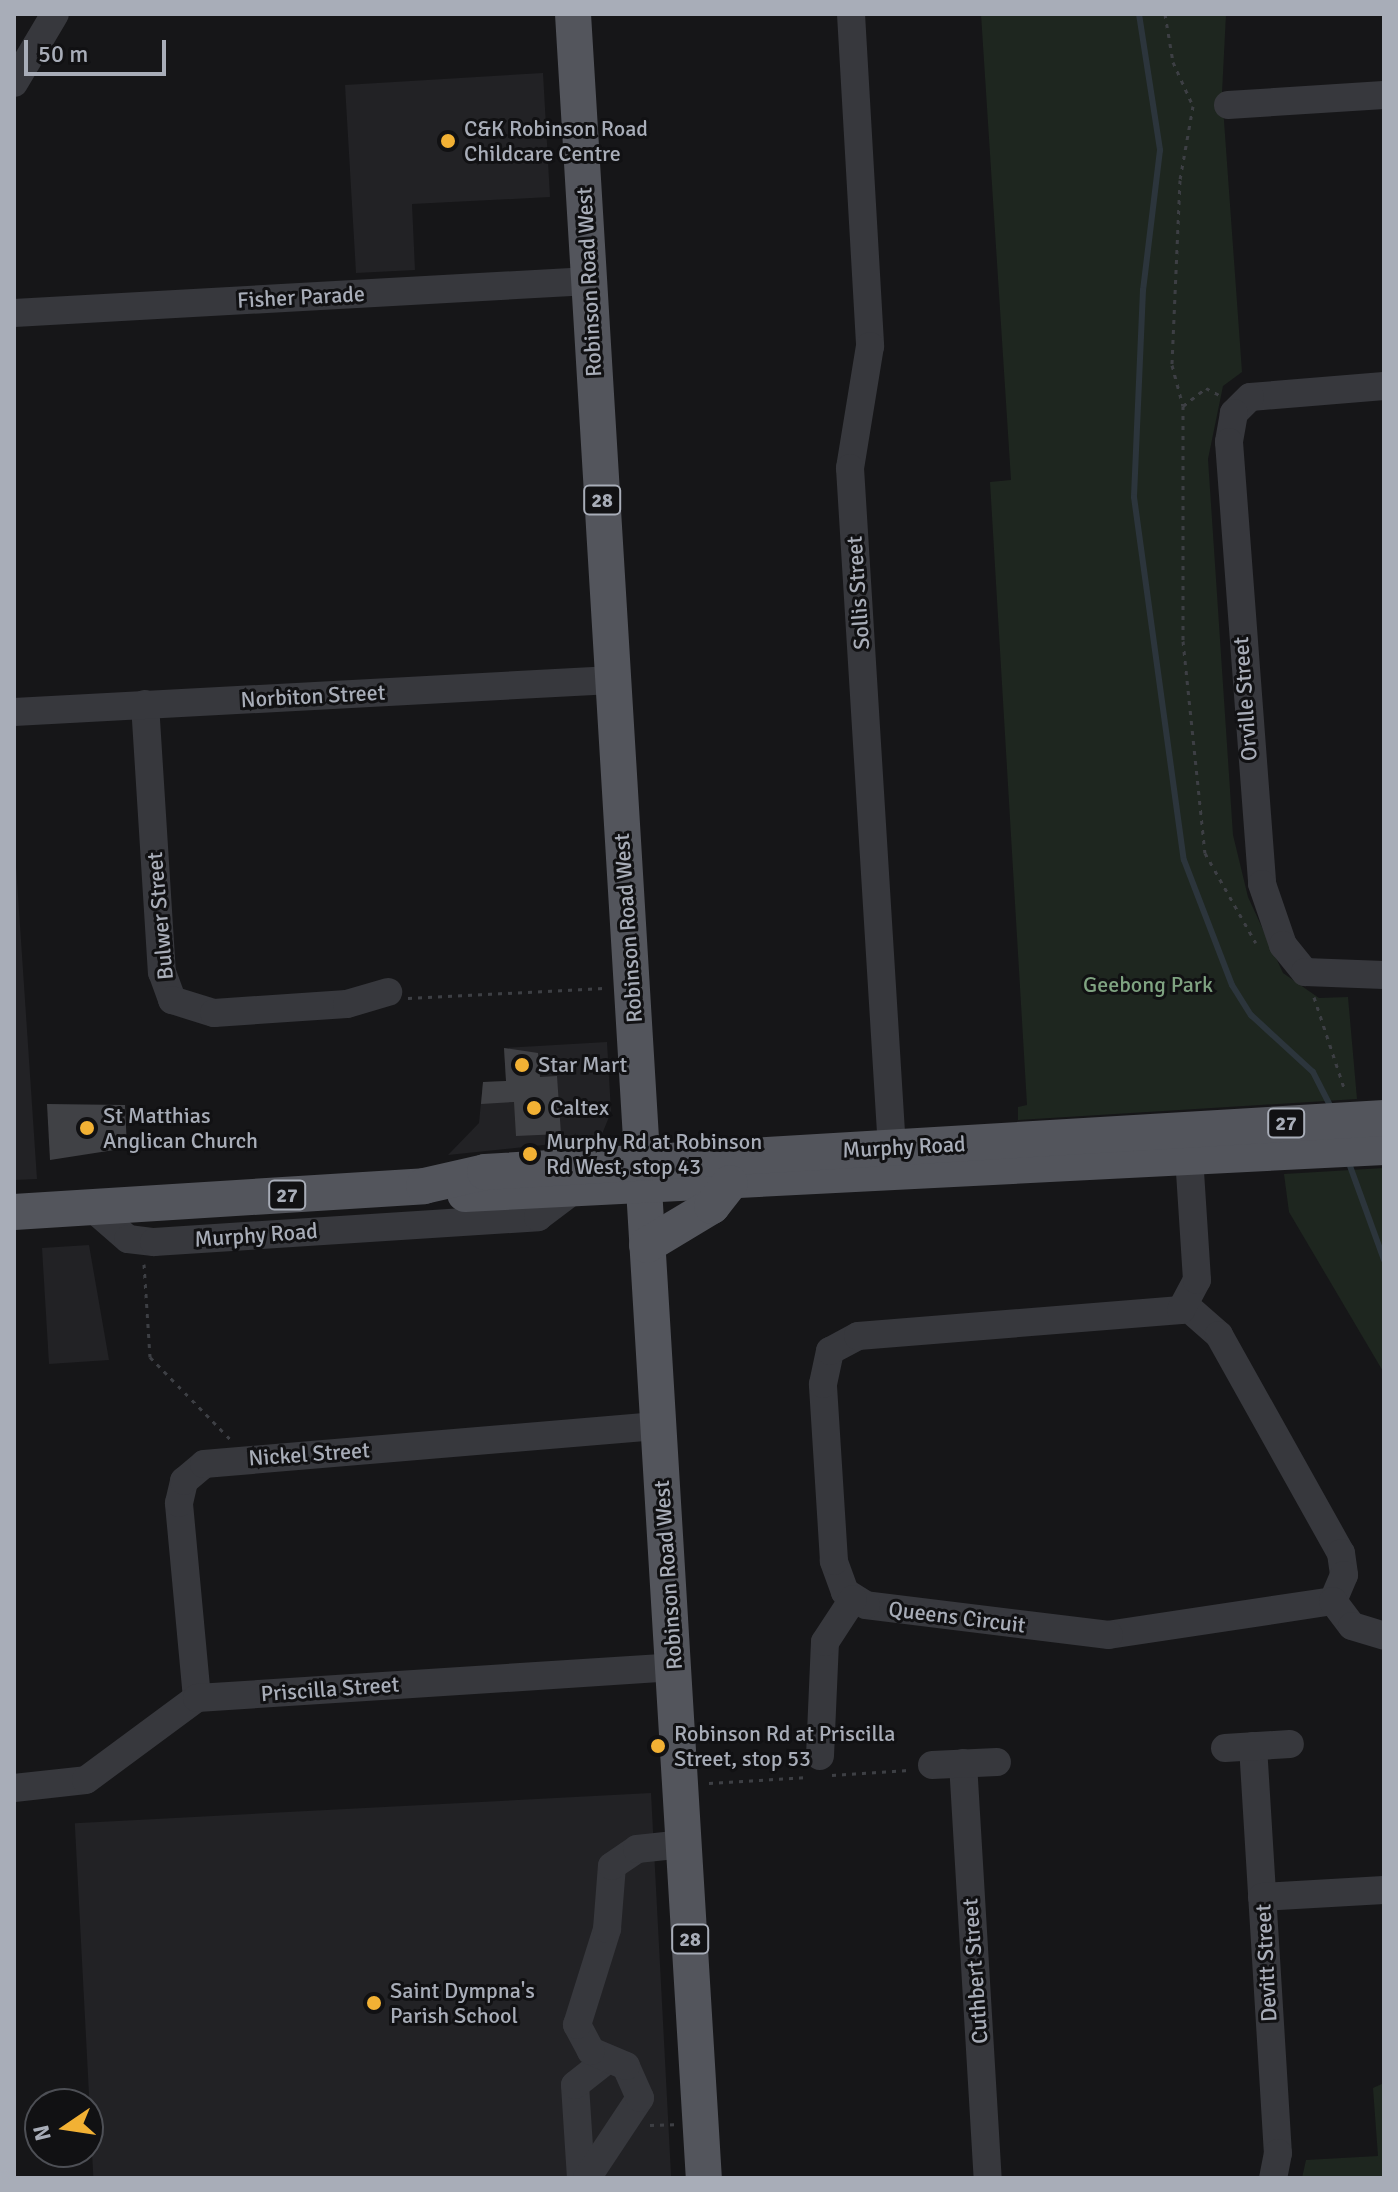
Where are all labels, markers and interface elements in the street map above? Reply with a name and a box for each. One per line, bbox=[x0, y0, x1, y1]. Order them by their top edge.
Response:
scale bar bbox=[28, 24, 170, 74]
text: 50 m bbox=[38, 39, 88, 69]
place label: C&K Robinson Road Childcare Centre bbox=[464, 115, 648, 166]
marker: C&K Robinson Road Childcare Centre bbox=[439, 132, 457, 150]
street label: Robinson Road West bbox=[571, 186, 607, 378]
street label: Fisher Parade bbox=[236, 280, 366, 314]
road number: 28 bbox=[582, 484, 622, 516]
street label: Sollis Street bbox=[841, 535, 875, 651]
street label: Orville Street bbox=[1227, 636, 1263, 762]
street label: Norbiton Street bbox=[240, 679, 386, 713]
street label: Robinson Road West bbox=[608, 832, 648, 1024]
street label: Bulwer Street bbox=[141, 851, 179, 981]
park label: Geebong Park bbox=[1083, 972, 1213, 998]
place label: Star Mart bbox=[538, 1052, 627, 1078]
marker: Star Mart bbox=[513, 1056, 531, 1074]
place label: Caltex bbox=[550, 1095, 609, 1121]
marker: Caltex bbox=[525, 1099, 543, 1117]
place label: St Matthias Anglican Church bbox=[103, 1102, 258, 1154]
road number: 27 bbox=[1266, 1107, 1306, 1139]
marker: St Matthias Anglican Church bbox=[78, 1119, 96, 1137]
place label: Murphy Rd at Robinson Rd West, stop 43 bbox=[546, 1128, 762, 1180]
street label: Murphy Road bbox=[842, 1131, 966, 1163]
marker: Murphy Rd at Robinson Rd West, stop 43 bbox=[521, 1145, 539, 1163]
road number: 27 bbox=[267, 1179, 307, 1211]
street label: Murphy Road bbox=[194, 1218, 318, 1252]
street label: Nickel Street bbox=[247, 1437, 371, 1471]
street label: Robinson Road West bbox=[648, 1479, 688, 1671]
street label: Queens Circuit bbox=[887, 1596, 1027, 1638]
street label: Priscilla Street bbox=[260, 1671, 400, 1707]
place label: Robinson Rd at Priscilla Street, stop 53 bbox=[674, 1720, 895, 1772]
marker: Robinson Rd at Priscilla Street, stop 53 bbox=[649, 1737, 667, 1755]
street label: Cuthbert Street bbox=[957, 1897, 993, 2045]
street label: Devitt Street bbox=[1250, 1903, 1282, 2023]
road number: 28 bbox=[670, 1923, 710, 1955]
place label: Saint Dympna's Parish School bbox=[390, 1977, 535, 2028]
marker: Saint Dympna's Parish School bbox=[365, 1994, 383, 2012]
north arrow bbox=[24, 2088, 104, 2168]
text: N bbox=[27, 2123, 57, 2144]

